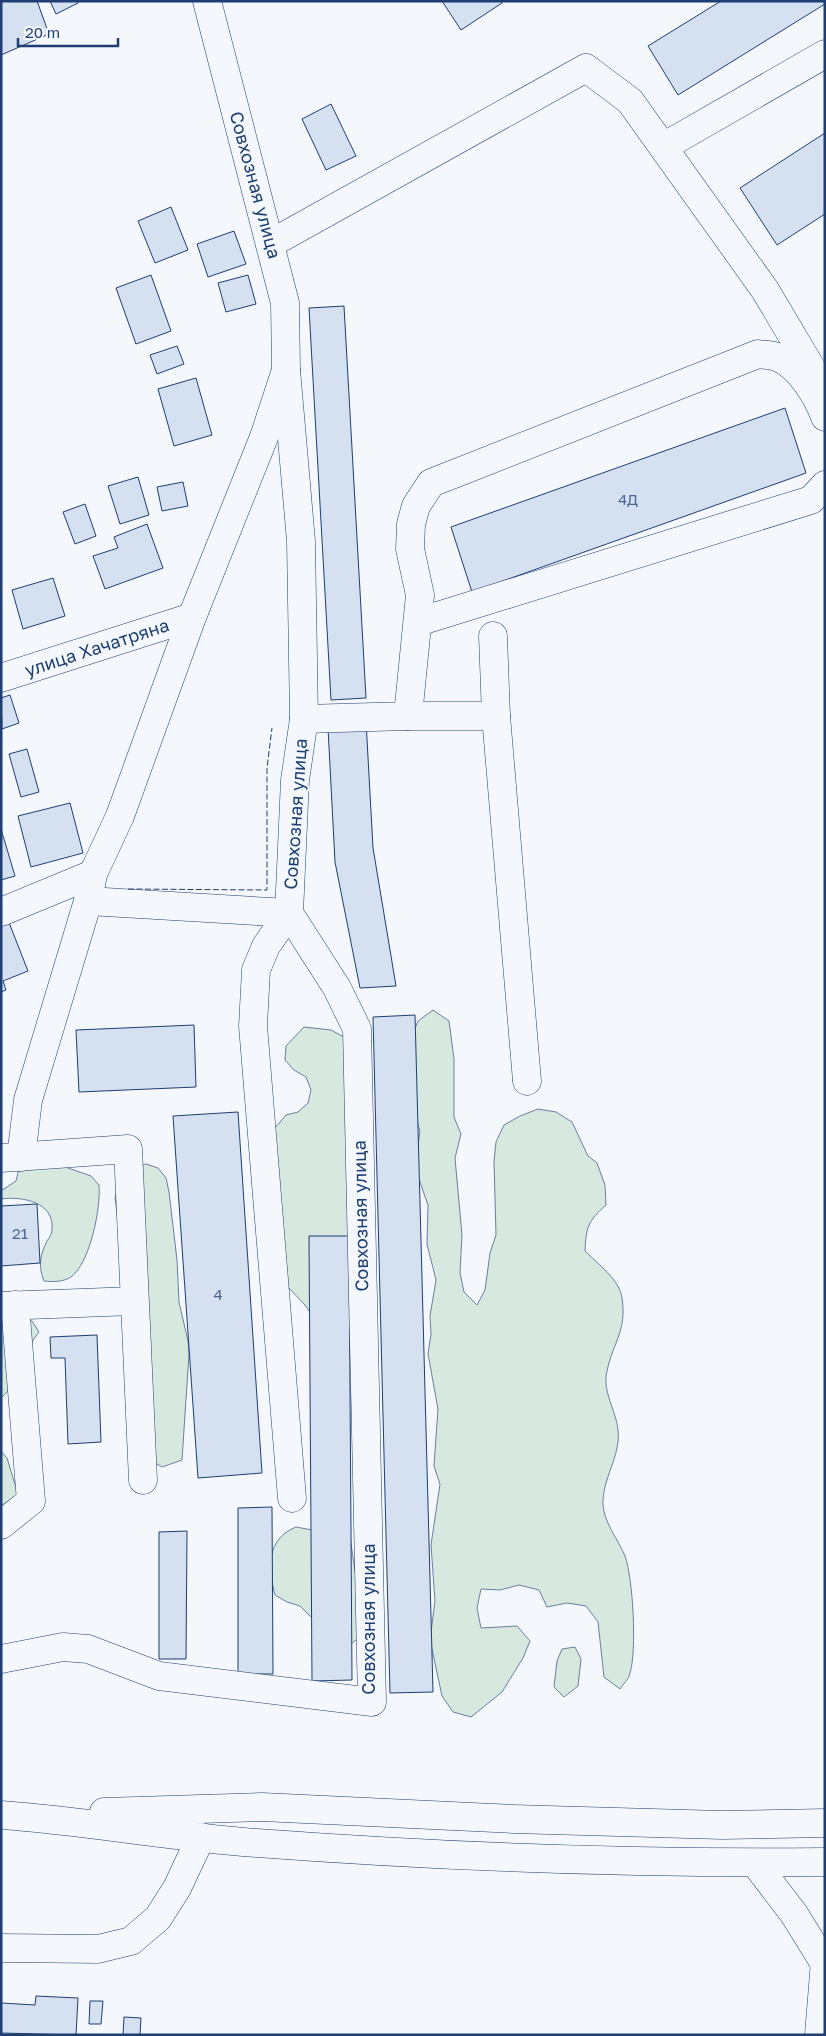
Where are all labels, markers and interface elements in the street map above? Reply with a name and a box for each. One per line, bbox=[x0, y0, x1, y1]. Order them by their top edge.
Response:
scale bar bbox=[18, 15, 118, 47]
text: 20 m bbox=[25, 23, 60, 41]
street label: Совхозная улица bbox=[226, 109, 286, 261]
house number: 4Д bbox=[618, 490, 638, 508]
street label: улица Хачатряна bbox=[22, 613, 172, 681]
street label: Совхозная улица bbox=[279, 738, 311, 890]
street label: Совхозная улица bbox=[348, 1140, 372, 1292]
house number: 21 bbox=[12, 1224, 28, 1242]
house number: 4 bbox=[213, 1285, 223, 1303]
street label: Совхозная улица bbox=[357, 1543, 379, 1695]

